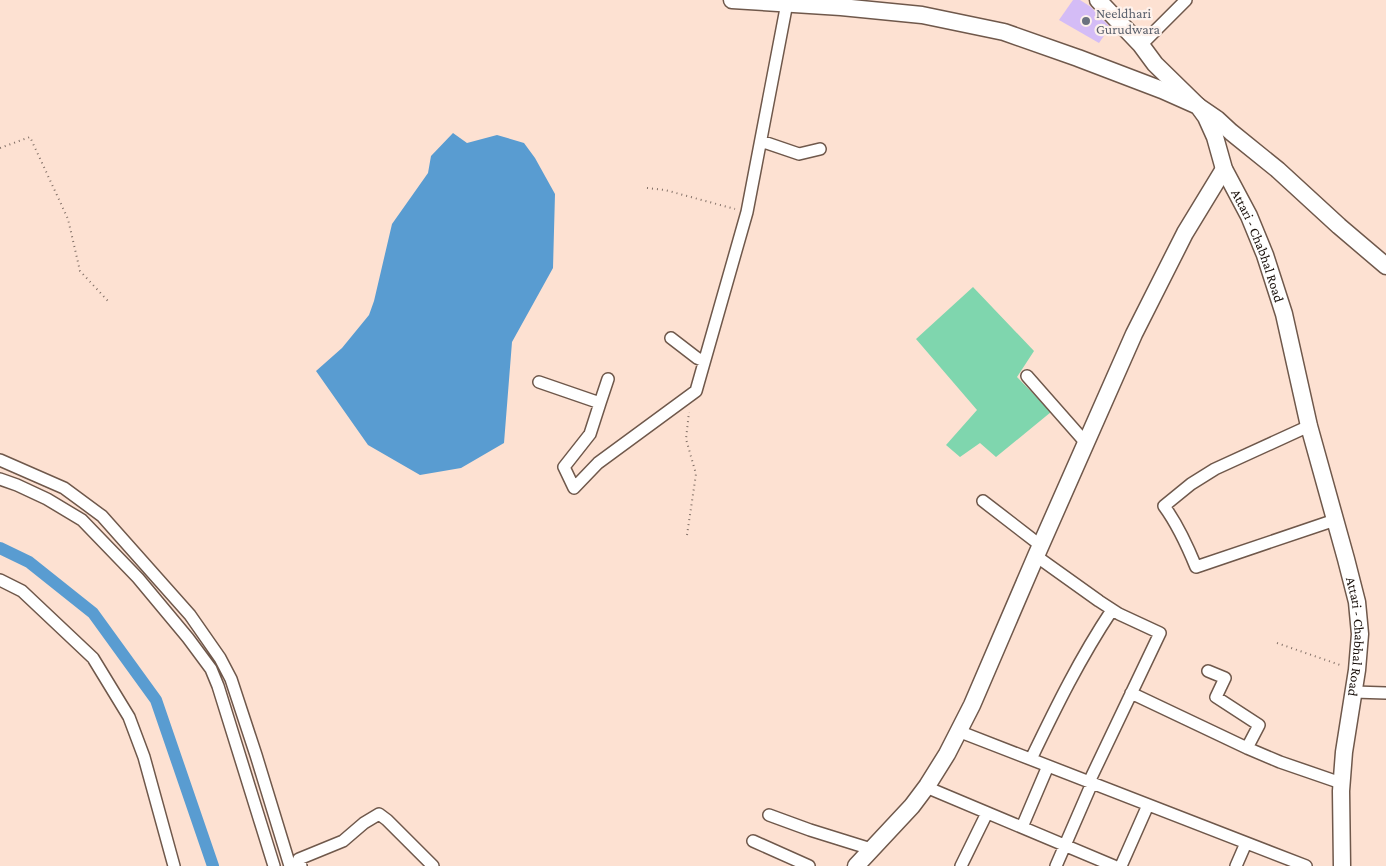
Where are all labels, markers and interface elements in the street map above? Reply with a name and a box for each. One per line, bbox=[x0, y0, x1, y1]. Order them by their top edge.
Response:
place label: Neeldhari Gurudwara bbox=[1096, 5, 1160, 37]
marker: Neeldhari Gurudwara bbox=[1080, 15, 1092, 27]
street label: Attari - Chabhal Road bbox=[1228, 186, 1288, 305]
street label: Attari - Chabhal Road bbox=[1343, 575, 1368, 698]

